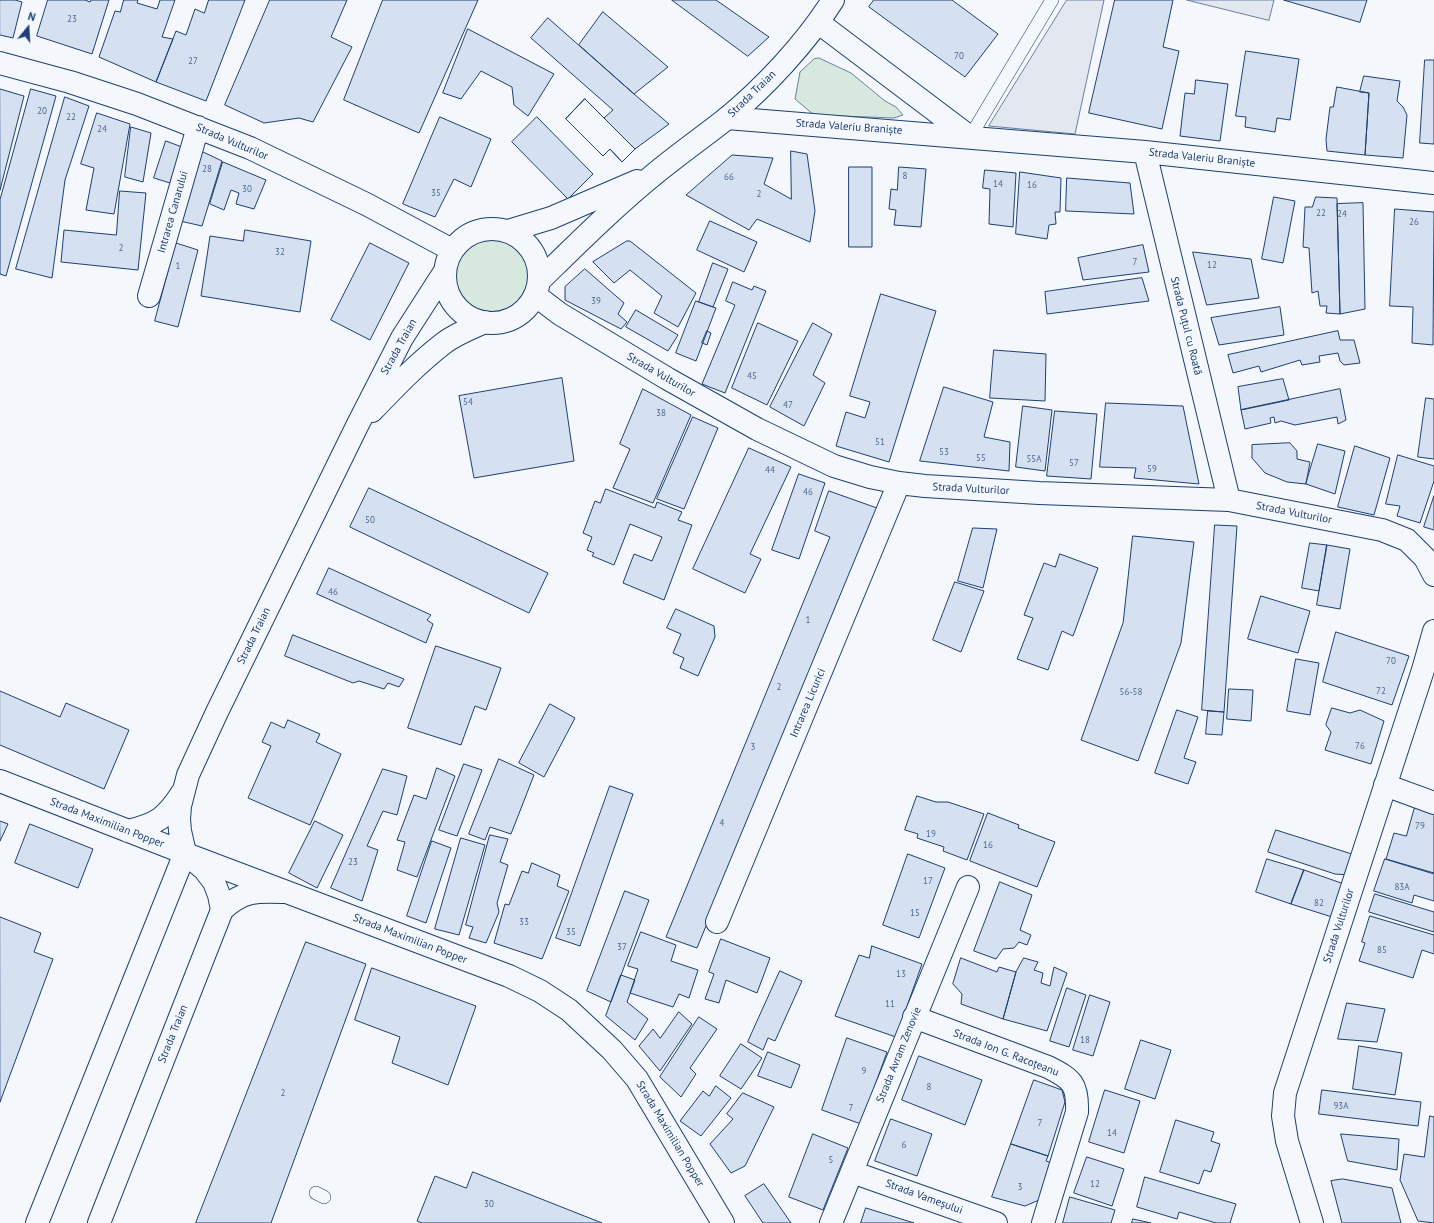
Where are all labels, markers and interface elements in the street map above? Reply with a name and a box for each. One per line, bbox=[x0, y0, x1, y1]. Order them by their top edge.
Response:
north arrow bbox=[8, 8, 48, 48]
text: N bbox=[26, 9, 37, 24]
house number: 23 bbox=[67, 14, 77, 24]
house number: 70 bbox=[954, 51, 964, 61]
house number: 27 bbox=[188, 56, 198, 66]
street label: Strada Traian bbox=[725, 68, 779, 120]
house number: 20 bbox=[37, 106, 47, 116]
house number: 22 bbox=[66, 112, 76, 122]
street label: Strada Valeriu Braniște bbox=[795, 117, 903, 137]
street label: Strada Vulturilor bbox=[194, 121, 270, 163]
house number: 24 bbox=[97, 124, 107, 134]
street label: Strada Valeriu Braniște bbox=[1148, 146, 1256, 170]
house number: 28 bbox=[202, 164, 212, 174]
street label: Intrarea Canarului bbox=[155, 169, 191, 255]
house number: 8 bbox=[903, 171, 907, 181]
house number: 66 bbox=[724, 172, 734, 182]
house number: 14 bbox=[993, 179, 1003, 189]
house number: 16 bbox=[1027, 180, 1037, 190]
house number: 30 bbox=[242, 184, 252, 194]
house number: 35 bbox=[431, 188, 441, 198]
house number: 2 bbox=[757, 189, 761, 199]
house number: 22 bbox=[1316, 208, 1326, 218]
house number: 24 bbox=[1337, 209, 1347, 219]
house number: 26 bbox=[1409, 217, 1419, 227]
house number: 2 bbox=[119, 243, 123, 253]
house number: 32 bbox=[275, 247, 285, 257]
house number: 7 bbox=[1133, 257, 1137, 267]
house number: 12 bbox=[1207, 260, 1217, 270]
house number: 1 bbox=[176, 261, 180, 271]
street label: Strada Puțul cu Roată bbox=[1167, 275, 1205, 377]
house number: 39 bbox=[591, 296, 601, 306]
street label: Strada Traian bbox=[378, 317, 420, 377]
street label: Strada Vulturilor bbox=[624, 350, 698, 400]
house number: 45 bbox=[747, 371, 757, 381]
house number: 54 bbox=[463, 397, 473, 407]
house number: 47 bbox=[783, 400, 793, 410]
house number: 38 bbox=[656, 408, 666, 418]
house number: 51 bbox=[875, 437, 885, 447]
house number: 53 bbox=[939, 447, 949, 457]
house number: 55 bbox=[976, 453, 986, 463]
house number: 55A bbox=[1026, 454, 1042, 464]
house number: 57 bbox=[1069, 458, 1079, 468]
house number: 59 bbox=[1147, 464, 1157, 474]
house number: 44 bbox=[765, 465, 775, 475]
street label: Strada Vulturilor bbox=[932, 480, 1010, 498]
house number: 46 bbox=[803, 487, 813, 497]
street label: Strada Vulturilor bbox=[1255, 499, 1333, 527]
house number: 50 bbox=[365, 515, 375, 525]
house number: 46 bbox=[328, 587, 338, 597]
street label: Strada Traian bbox=[235, 605, 273, 667]
house number: 1 bbox=[806, 615, 810, 625]
house number: 70 bbox=[1386, 656, 1396, 666]
street label: Intrarea Licurici bbox=[787, 666, 829, 740]
house number: 2 bbox=[777, 682, 781, 692]
house number: 72 bbox=[1376, 686, 1386, 696]
house number: 56-58 bbox=[1120, 687, 1142, 697]
house number: 76 bbox=[1355, 741, 1365, 751]
house number: 3 bbox=[751, 742, 755, 752]
street label: Strada Maximilian Popper bbox=[48, 795, 166, 851]
house number: 4 bbox=[720, 818, 724, 828]
house number: 79 bbox=[1415, 821, 1425, 831]
house number: 19 bbox=[926, 829, 936, 839]
house number: 16 bbox=[983, 840, 993, 850]
house number: 23 bbox=[348, 857, 358, 867]
house number: 17 bbox=[923, 876, 933, 886]
house number: 83A bbox=[1394, 882, 1410, 892]
street label: Strada Vulturilor bbox=[1321, 887, 1357, 965]
house number: 82 bbox=[1314, 898, 1324, 908]
house number: 15 bbox=[910, 908, 920, 918]
street label: Strada Maximilian Popper bbox=[351, 911, 469, 967]
house number: 33 bbox=[519, 917, 529, 927]
house number: 35 bbox=[566, 927, 576, 937]
house number: 37 bbox=[617, 942, 627, 952]
house number: 85 bbox=[1377, 945, 1387, 955]
house number: 13 bbox=[896, 969, 906, 979]
house number: 11 bbox=[885, 999, 895, 1009]
street label: Strada Traian bbox=[155, 1003, 191, 1065]
street label: Strada Avram Zenovie bbox=[874, 1005, 924, 1105]
street label: Strada Ion G. Racoțeanu bbox=[951, 1027, 1061, 1079]
house number: 18 bbox=[1080, 1035, 1090, 1045]
house number: 9 bbox=[862, 1066, 866, 1076]
street label: Strada Maximilian Popper bbox=[633, 1079, 707, 1189]
house number: 8 bbox=[927, 1082, 931, 1092]
house number: 2 bbox=[281, 1088, 285, 1098]
house number: 93A bbox=[1333, 1101, 1349, 1111]
house number: 7 bbox=[849, 1103, 853, 1113]
house number: 7 bbox=[1038, 1118, 1042, 1128]
house number: 14 bbox=[1107, 1128, 1117, 1138]
house number: 6 bbox=[902, 1140, 906, 1150]
house number: 5 bbox=[829, 1155, 833, 1165]
street label: Strada Vameșului bbox=[883, 1177, 965, 1217]
house number: 12 bbox=[1090, 1179, 1100, 1189]
house number: 3 bbox=[1018, 1182, 1022, 1192]
house number: 30 bbox=[484, 1199, 494, 1209]

